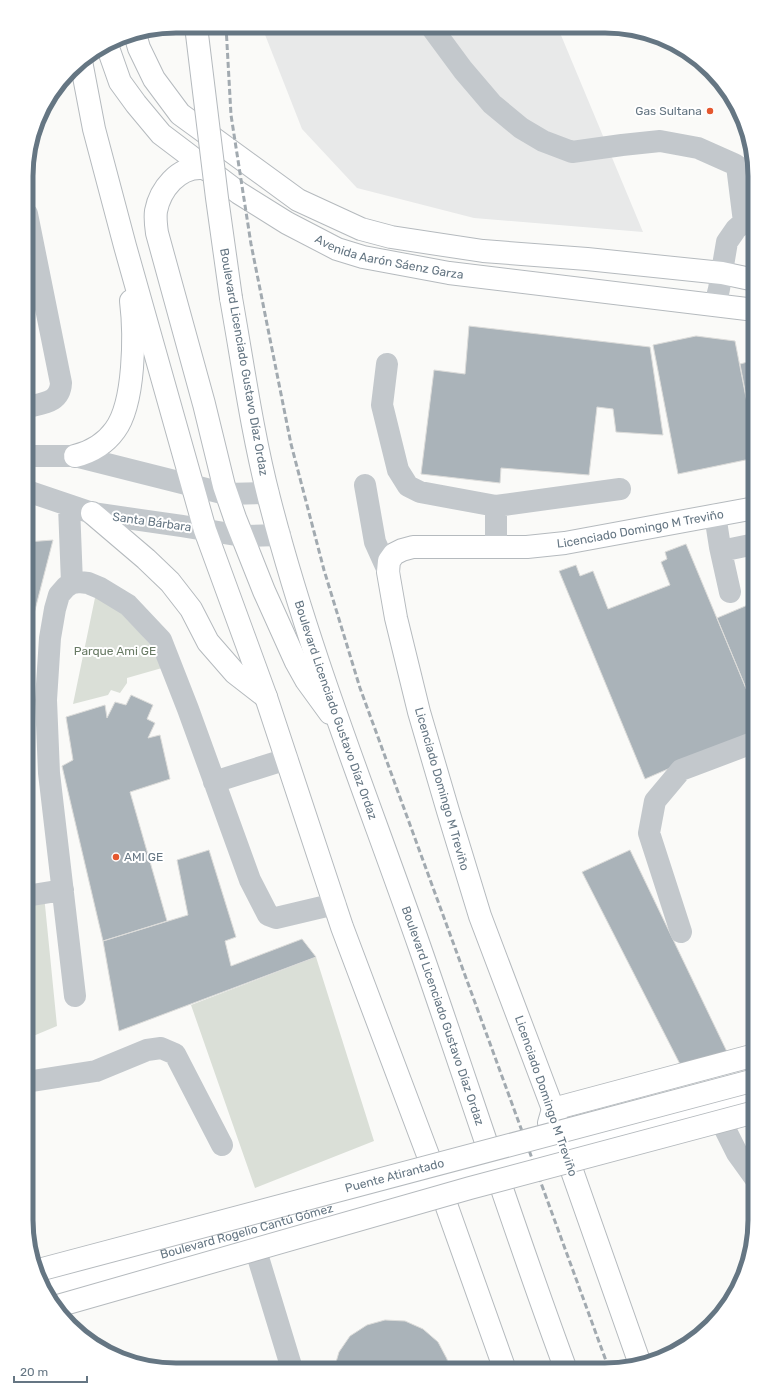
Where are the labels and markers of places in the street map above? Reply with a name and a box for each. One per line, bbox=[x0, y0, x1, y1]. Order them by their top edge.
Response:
place label: Gas Sultana bbox=[635, 104, 702, 118]
marker: Gas Sultana bbox=[705, 106, 715, 116]
place label: AMI GE bbox=[124, 850, 163, 864]
marker: AMI GE bbox=[111, 852, 121, 862]

